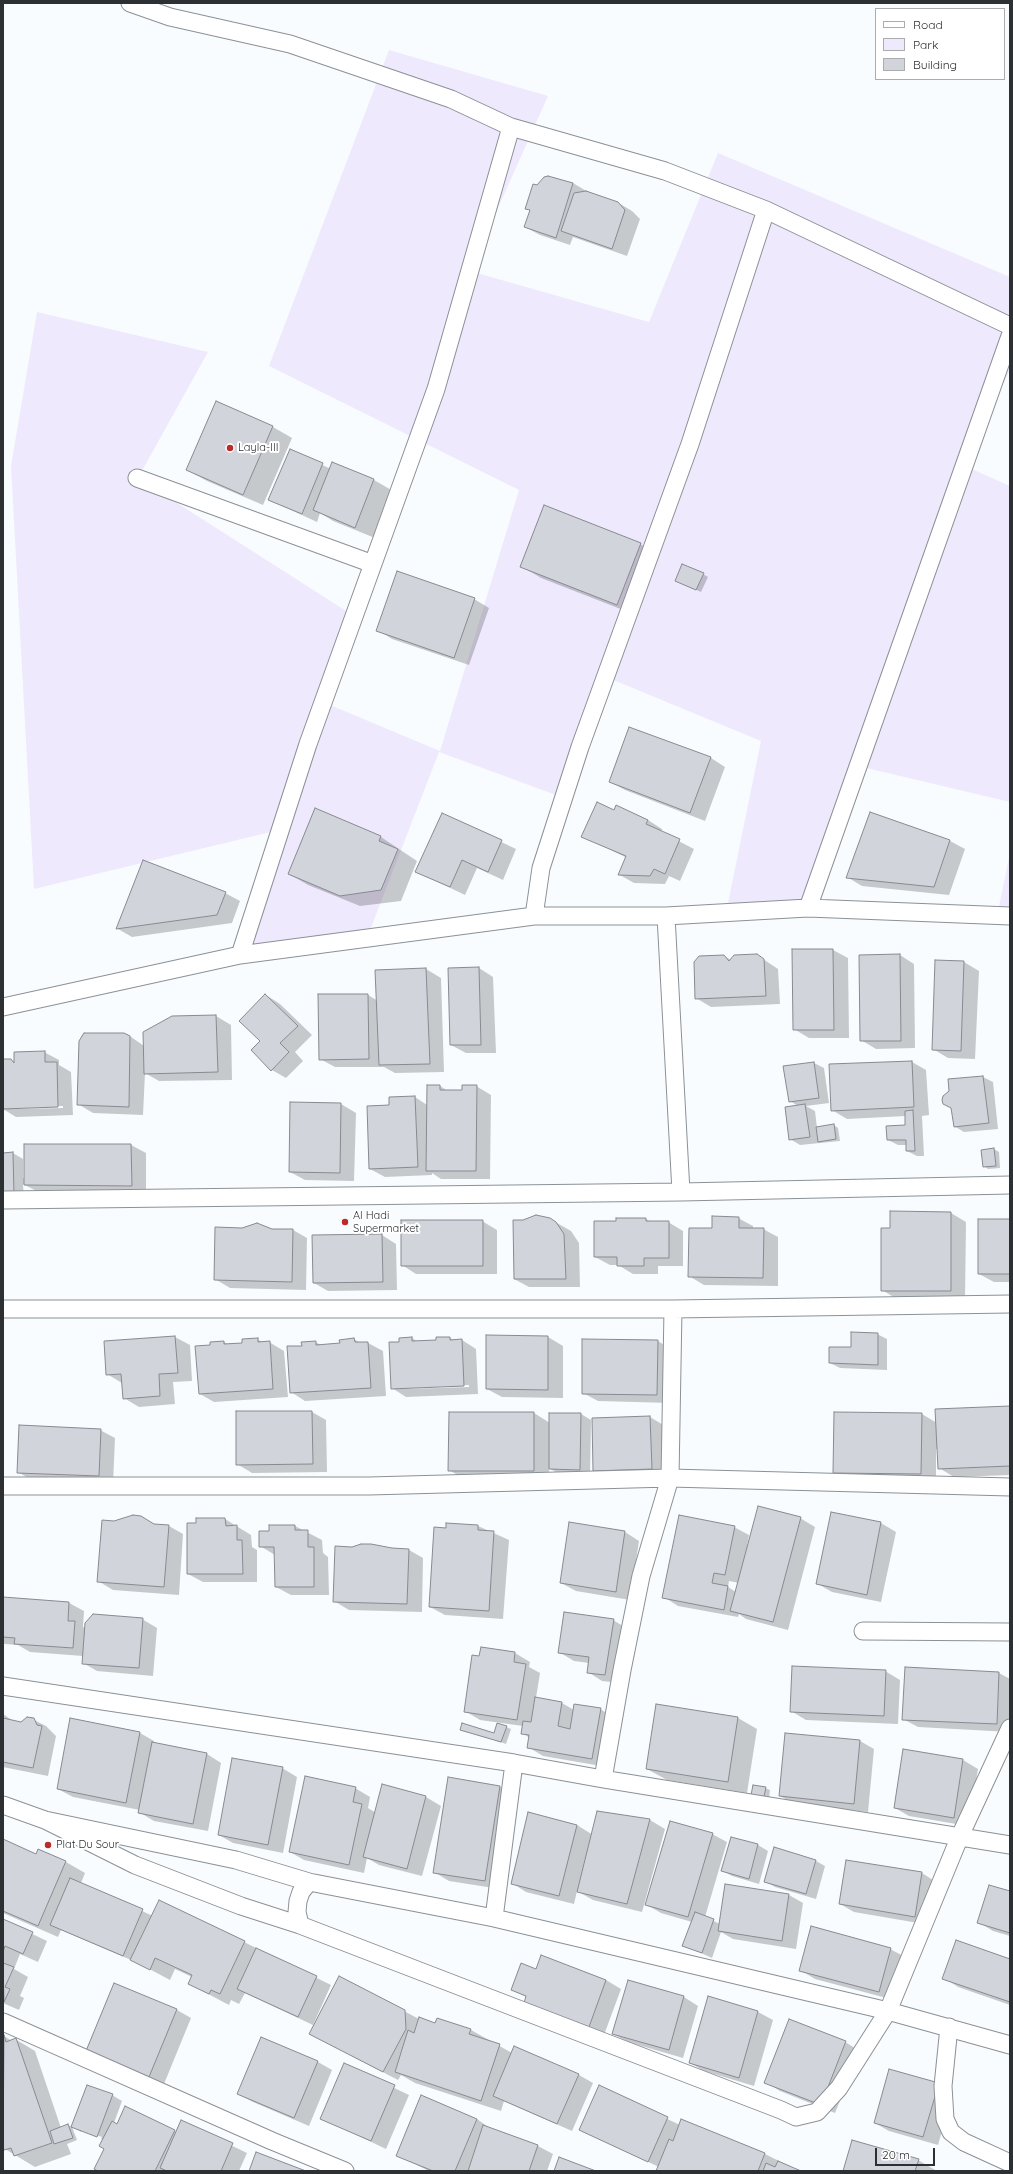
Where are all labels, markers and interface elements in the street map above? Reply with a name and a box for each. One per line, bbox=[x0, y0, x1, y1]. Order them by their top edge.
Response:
legend bbox=[875, 8, 1005, 80]
text: Road bbox=[913, 17, 943, 32]
text: Park bbox=[913, 37, 938, 52]
text: Building bbox=[913, 57, 957, 72]
place label: Layla-III bbox=[238, 441, 279, 455]
marker: Layla-III bbox=[225, 443, 235, 453]
place label: Al Hadi Supermarket bbox=[353, 1209, 419, 1235]
marker: Al Hadi Supermarket bbox=[340, 1217, 350, 1227]
place label: Plat Du Sour bbox=[56, 1838, 119, 1852]
marker: Plat Du Sour bbox=[43, 1840, 53, 1850]
scale bar bbox=[877, 2140, 937, 2166]
text: 20 m bbox=[882, 2147, 910, 2162]

